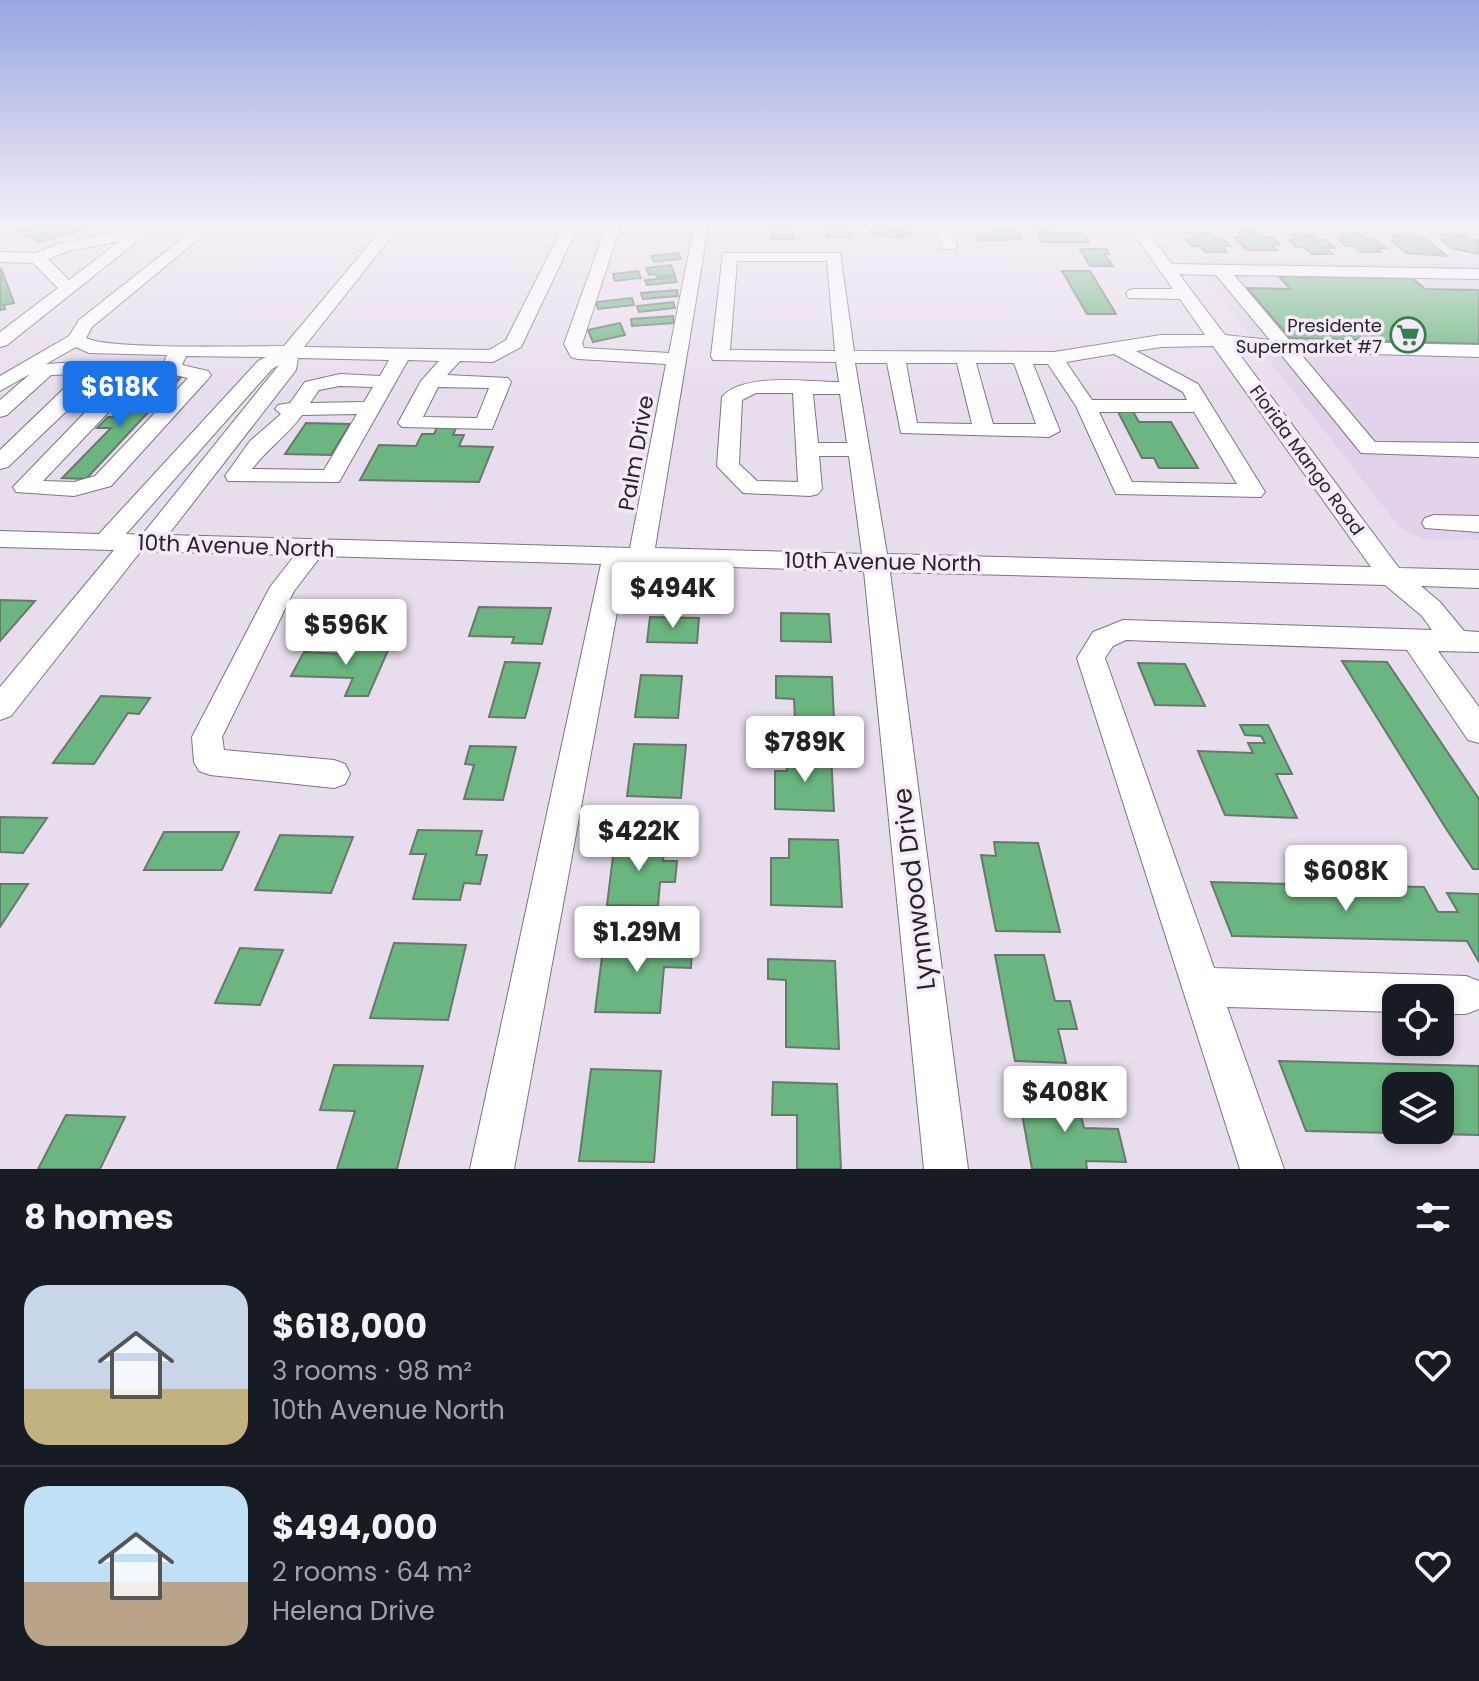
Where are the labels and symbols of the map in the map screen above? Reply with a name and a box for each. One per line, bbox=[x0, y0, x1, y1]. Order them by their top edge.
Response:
place label: Presidente Supermarket #7 bbox=[1236, 313, 1382, 359]
supermarket icon: Presidente Supermarket #7 bbox=[1389, 316, 1427, 354]
pin: $618K bbox=[64, 361, 176, 429]
street label: Florida Mango Road bbox=[1244, 380, 1370, 540]
street label: Palm Drive bbox=[611, 393, 661, 513]
street label: 10th Avenue North bbox=[137, 527, 335, 565]
street label: 10th Avenue North bbox=[784, 545, 982, 579]
pin: $494K bbox=[617, 562, 729, 630]
pin: $596K bbox=[290, 599, 402, 667]
pin: $789K bbox=[749, 716, 861, 784]
street label: Lynnwood Drive bbox=[884, 786, 944, 992]
pin: $422K bbox=[583, 805, 695, 873]
pin: $608K bbox=[1290, 845, 1402, 913]
pin: $1.29M bbox=[572, 906, 702, 974]
pin: $408K bbox=[1009, 1066, 1121, 1134]

